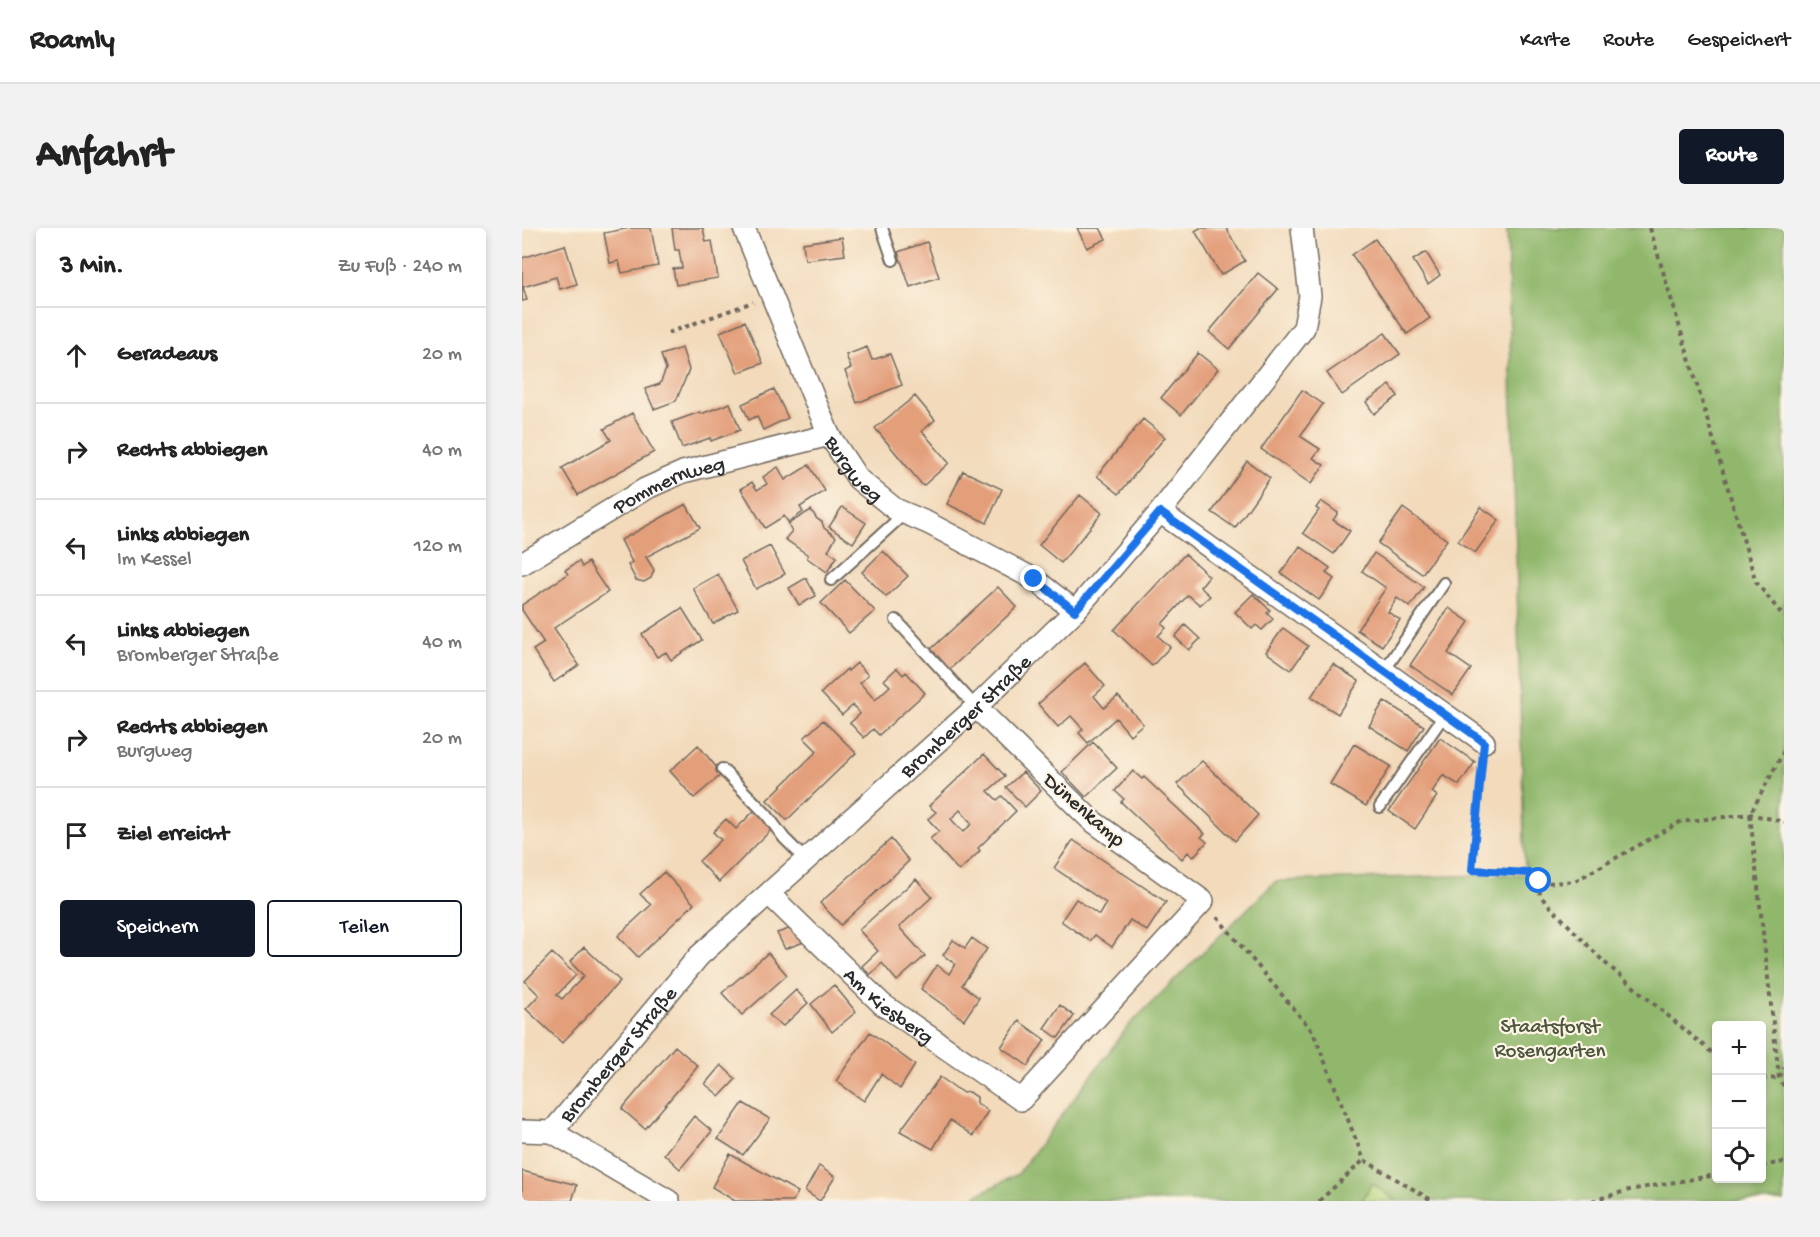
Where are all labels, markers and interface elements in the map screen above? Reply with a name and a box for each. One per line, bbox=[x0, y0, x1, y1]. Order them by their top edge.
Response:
text: Roamly bbox=[30, 25, 115, 58]
text: Karte bbox=[1520, 29, 1570, 54]
text: Route bbox=[1603, 29, 1654, 54]
text: Gespeichert bbox=[1687, 29, 1790, 54]
button: Route bbox=[1679, 129, 1784, 184]
text: Anfahrt bbox=[36, 132, 171, 181]
text: 3 Min. bbox=[60, 252, 124, 283]
text: Zu Fuß · 240 m bbox=[338, 256, 462, 279]
icon: ahead bbox=[60, 339, 93, 372]
text: Geradeaus bbox=[117, 342, 217, 368]
text: 20 m bbox=[422, 344, 462, 367]
street label: Burgweg bbox=[817, 431, 886, 510]
icon: right bbox=[60, 435, 93, 468]
text: Rechts abbiegen bbox=[117, 438, 267, 464]
text: 40 m bbox=[422, 440, 462, 463]
street label: Pommernweg bbox=[609, 453, 728, 522]
text: Links abbiegen bbox=[117, 523, 249, 549]
icon: left bbox=[60, 531, 93, 564]
text: 120 m bbox=[414, 536, 462, 559]
text: Im Kessel bbox=[117, 549, 192, 572]
route end bbox=[1020, 565, 1046, 591]
text: Links abbiegen bbox=[117, 619, 249, 645]
icon: left bbox=[60, 627, 93, 660]
text: 40 m bbox=[422, 632, 462, 655]
text: Bromberger Straße bbox=[117, 645, 278, 668]
street label: Bromberger Straße bbox=[896, 650, 1039, 786]
text: Rechts abbiegen bbox=[117, 715, 267, 741]
icon: right bbox=[60, 723, 93, 756]
text: 20 m bbox=[422, 728, 462, 751]
text: Burgweg bbox=[117, 741, 192, 764]
street label: Dünenkamp bbox=[1035, 768, 1129, 855]
icon: arrive bbox=[60, 819, 93, 852]
text: Ziel erreicht bbox=[117, 822, 229, 848]
route start bbox=[1525, 867, 1551, 893]
button: Speichern bbox=[60, 900, 255, 957]
button: Teilen bbox=[267, 900, 462, 957]
street label: Am Kiesberg bbox=[837, 964, 937, 1052]
street label: Bromberger Straße bbox=[555, 982, 685, 1130]
park label: Staatsforst Rosengarten bbox=[1495, 1016, 1605, 1065]
map controls bbox=[1712, 1021, 1766, 1183]
button: + bbox=[1712, 1021, 1766, 1075]
button: − bbox=[1712, 1075, 1766, 1129]
button: locate bbox=[1712, 1129, 1766, 1183]

